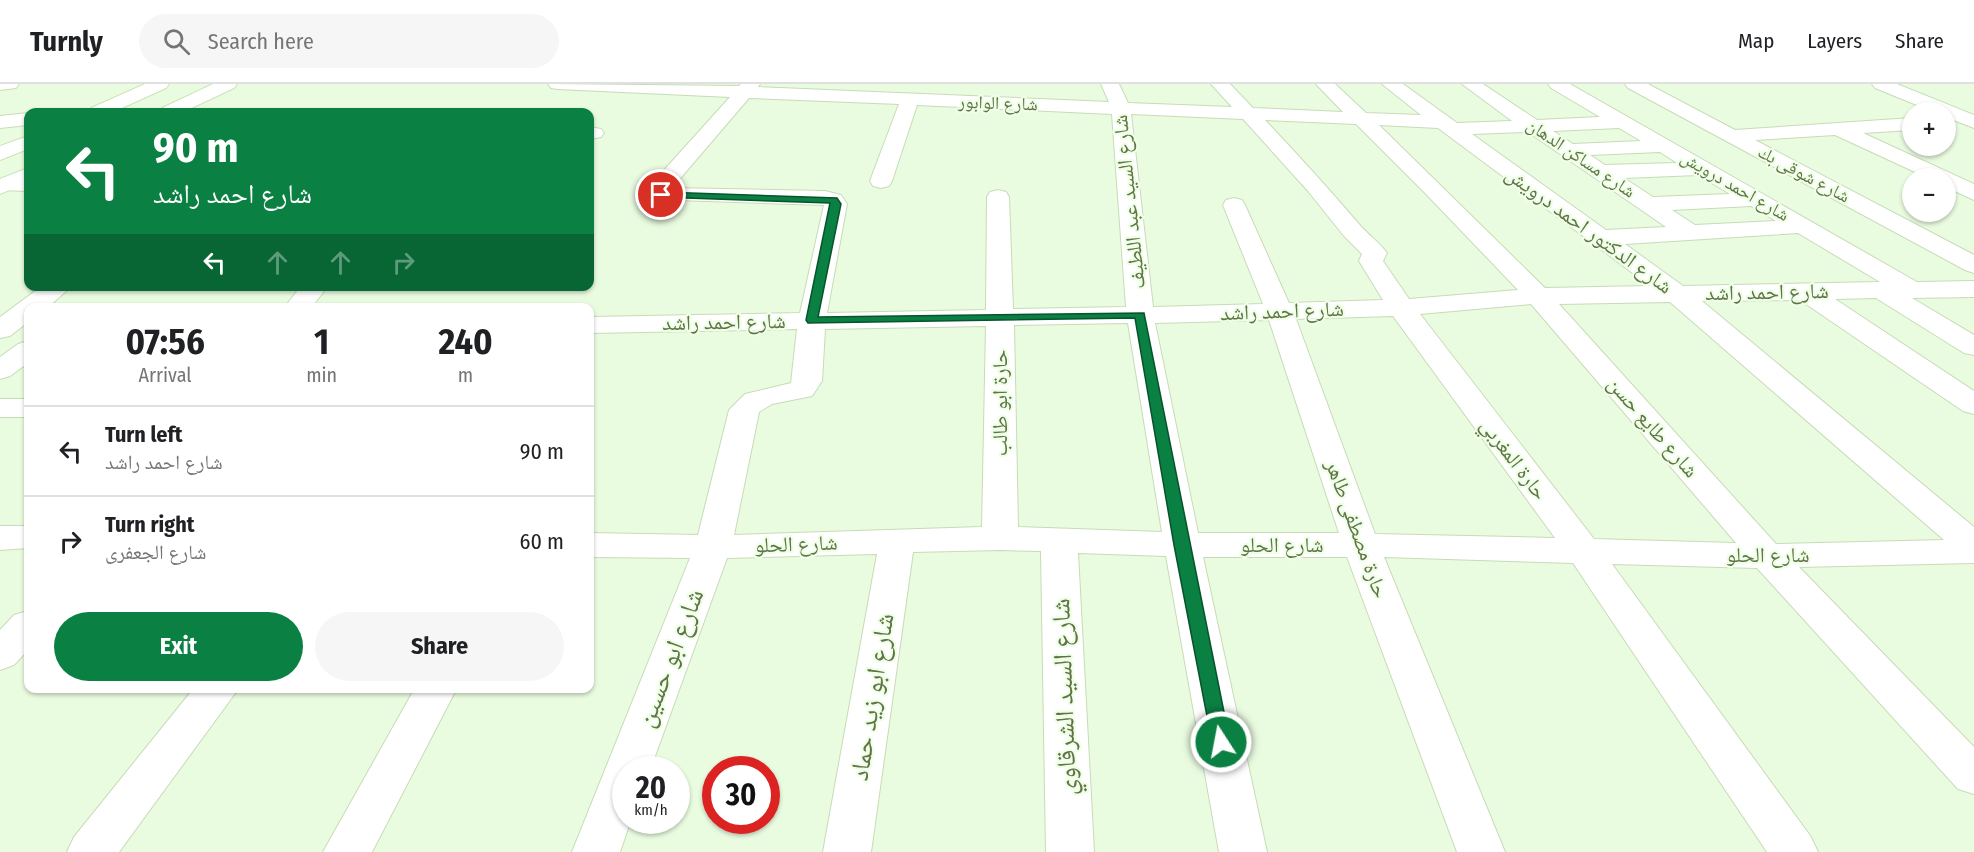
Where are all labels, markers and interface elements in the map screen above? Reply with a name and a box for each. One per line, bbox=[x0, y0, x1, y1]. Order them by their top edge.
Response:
search box bbox=[139, 14, 559, 68]
text: Turnly bbox=[30, 25, 103, 58]
icon: search bbox=[160, 25, 193, 58]
text: Search here bbox=[208, 28, 314, 55]
text: Map bbox=[1738, 28, 1774, 54]
text: Layers bbox=[1807, 28, 1862, 54]
text: Share bbox=[1895, 28, 1944, 54]
street label: شارع الوابور bbox=[957, 91, 1038, 115]
map controls bbox=[1902, 102, 1956, 222]
button: + bbox=[1902, 102, 1956, 156]
street label: شارع السيد عبد اللطيف bbox=[1107, 114, 1151, 290]
street label: شارع مساكن الدهان bbox=[1523, 114, 1639, 202]
text: 90 m bbox=[153, 123, 238, 173]
icon: left bbox=[54, 132, 132, 210]
street label: شارع شوقى بك bbox=[1754, 141, 1854, 207]
street label: شارع احمد درويش bbox=[1677, 146, 1793, 226]
street label: شارع الدكتور احمد درويش bbox=[1500, 161, 1678, 299]
button: − bbox=[1902, 168, 1956, 222]
pin bbox=[635, 169, 686, 220]
text: شارع احمد راشد bbox=[153, 178, 312, 210]
icon: arrive bbox=[644, 178, 677, 211]
icon: left bbox=[198, 246, 231, 279]
icon: ahead bbox=[261, 246, 294, 279]
icon: ahead bbox=[324, 246, 357, 279]
icon: right bbox=[387, 246, 420, 279]
street label: شارع احمد راشد bbox=[1705, 278, 1829, 306]
street label: شارع احمد راشد bbox=[1220, 296, 1344, 326]
street label: شارع احمد راشد bbox=[662, 308, 786, 336]
text: 07:56 bbox=[125, 320, 205, 364]
text: 1 bbox=[314, 320, 329, 364]
text: 240 bbox=[438, 320, 493, 364]
street label: حارة ابو طالب bbox=[987, 350, 1013, 456]
text: Arrival bbox=[139, 363, 192, 387]
text: min bbox=[306, 363, 337, 387]
text: m bbox=[458, 363, 473, 387]
street label: شارع طايع حسن bbox=[1602, 371, 1704, 483]
street label: حارة المغربي bbox=[1472, 413, 1553, 507]
text: Turn left bbox=[105, 421, 183, 448]
icon: left bbox=[54, 435, 87, 468]
text: 90 m bbox=[520, 438, 564, 465]
text: شارع احمد راشد bbox=[105, 450, 223, 474]
street label: حارة مصطفى طاهر bbox=[1320, 455, 1394, 602]
text: Turn right bbox=[105, 511, 194, 538]
icon: right bbox=[54, 525, 87, 558]
text: 60 m bbox=[520, 528, 564, 555]
street label: شارع الحلو bbox=[754, 530, 838, 558]
street label: شارع الحلو bbox=[1240, 532, 1324, 558]
text: شارع الجعفرى bbox=[105, 540, 207, 564]
street label: شارع الحلو bbox=[1726, 542, 1810, 568]
street label: شارع ابو حسين bbox=[629, 585, 711, 731]
street label: شارع السيد الشرقاوي bbox=[1045, 598, 1088, 796]
street label: شارع ابو زيد حماد bbox=[843, 611, 901, 783]
button: Exit bbox=[54, 612, 303, 681]
button: Share bbox=[315, 612, 564, 681]
position arrow bbox=[1189, 710, 1253, 774]
speed limit sign: 30 bbox=[702, 756, 780, 834]
text: 20 bbox=[636, 770, 666, 806]
text: km/h bbox=[634, 801, 668, 819]

